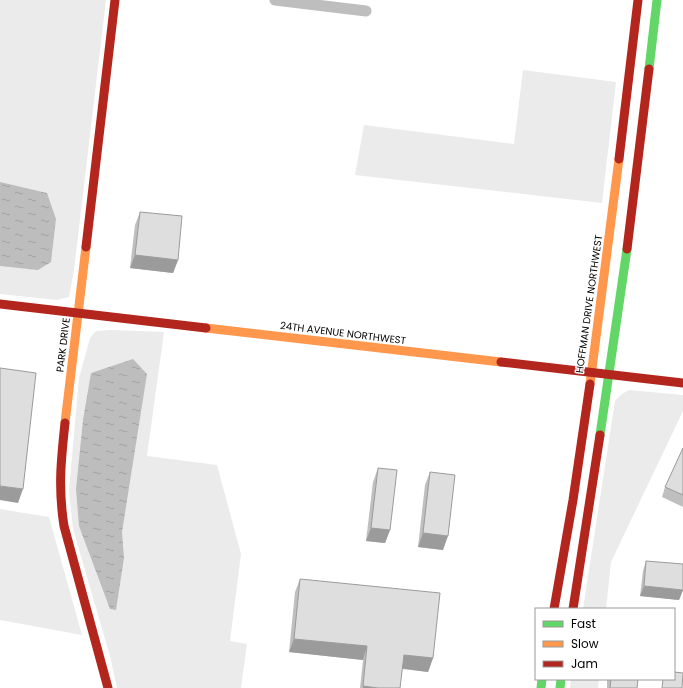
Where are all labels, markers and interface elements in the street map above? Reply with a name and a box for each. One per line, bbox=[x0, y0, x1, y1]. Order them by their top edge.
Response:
street label: HOFFMAN DRIVE NORTHWEST bbox=[572, 233, 606, 374]
street label: PARK DRIVE bbox=[52, 317, 74, 373]
street label: 24TH AVENUE NORTHWEST bbox=[279, 318, 407, 348]
legend bbox=[535, 608, 675, 680]
text: Fast bbox=[571, 615, 596, 632]
text: Slow bbox=[571, 635, 599, 652]
text: Jam bbox=[571, 655, 598, 672]

